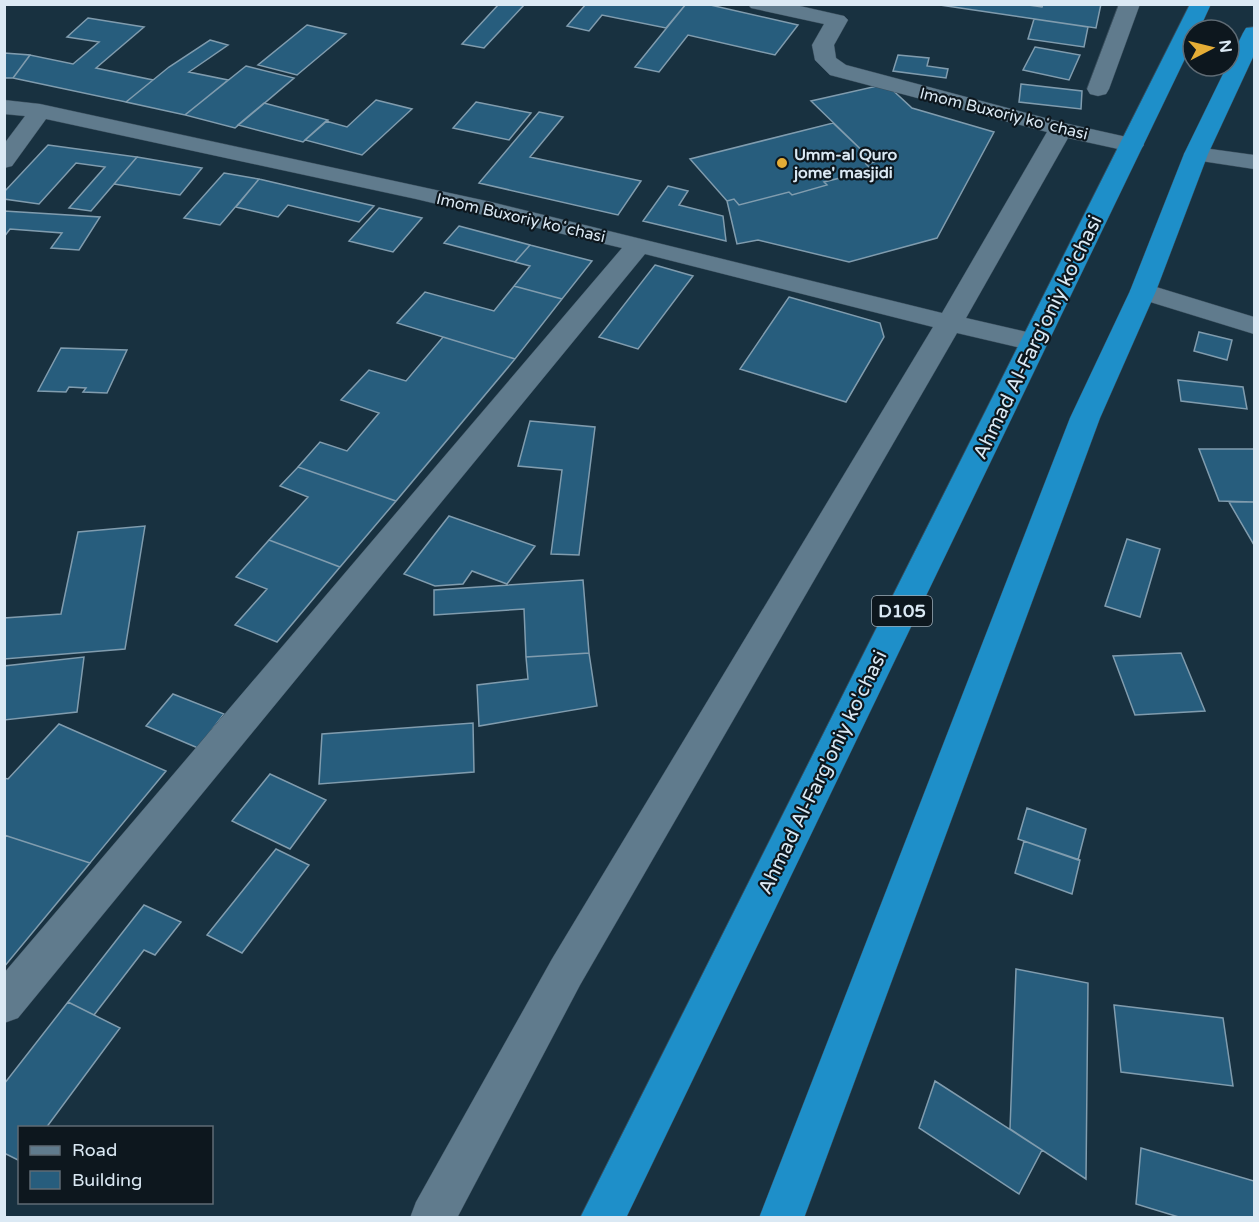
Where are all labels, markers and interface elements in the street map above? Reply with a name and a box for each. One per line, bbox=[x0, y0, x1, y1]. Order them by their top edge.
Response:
north arrow bbox=[1181, 18, 1241, 78]
text: N bbox=[1214, 39, 1236, 54]
street label: Imom Buxoriy koʻchasi bbox=[917, 83, 1090, 145]
place label: Umm-al Quro jome' masjidi bbox=[792, 145, 897, 183]
marker: Umm-al Quro jome' masjidi bbox=[775, 156, 789, 170]
street label: Imom Buxoriy koʻchasi bbox=[434, 189, 607, 247]
street label: Ahmad Al-Farg'oniy ko'chasi bbox=[968, 212, 1108, 463]
road number: D105 bbox=[872, 596, 932, 626]
street label: Ahmad Al-Farg'oniy ko'chasi bbox=[753, 647, 893, 898]
legend bbox=[18, 1126, 213, 1204]
text: Road bbox=[72, 1139, 117, 1161]
text: Building bbox=[72, 1169, 142, 1191]

